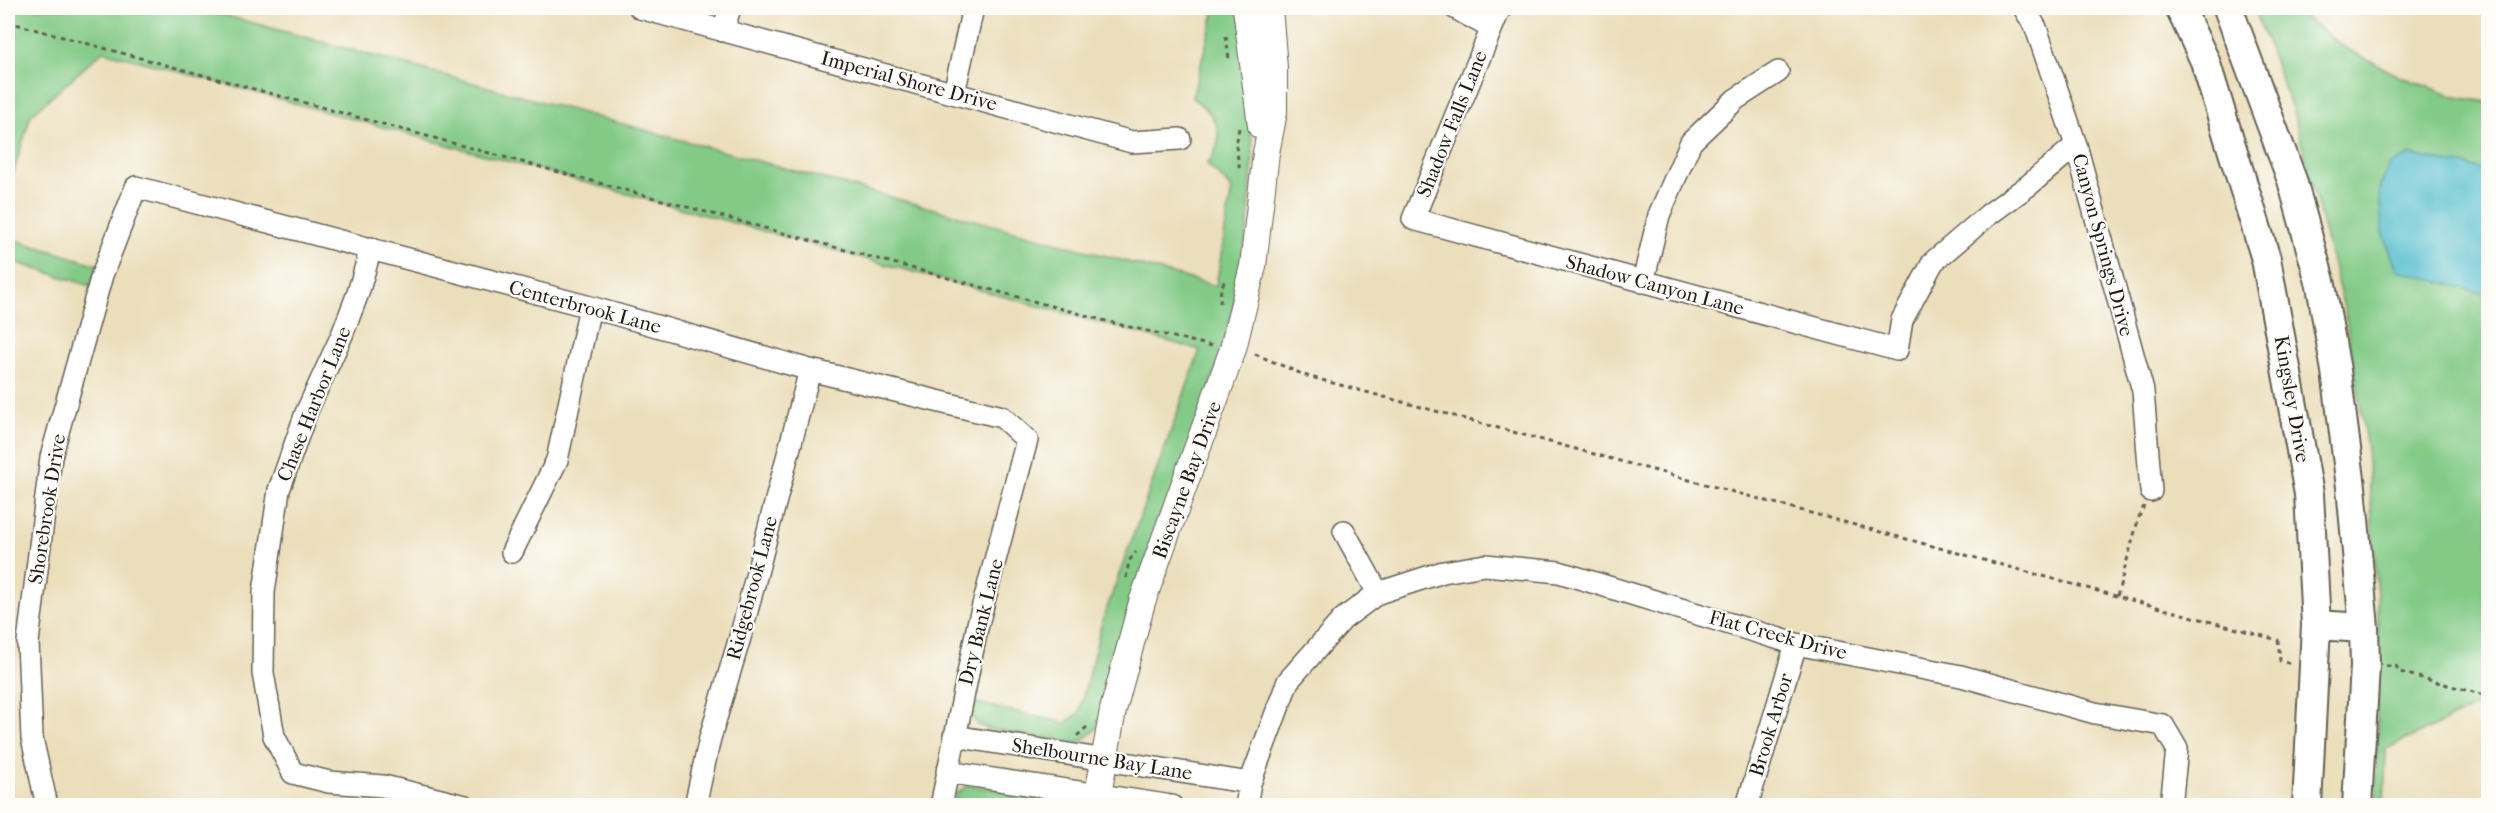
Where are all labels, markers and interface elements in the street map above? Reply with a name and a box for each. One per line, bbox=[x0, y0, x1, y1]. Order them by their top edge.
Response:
street label: Imperial Shore Drive bbox=[818, 46, 1000, 116]
street label: Shadow Falls Lane bbox=[1412, 47, 1492, 201]
street label: Canyon Springs Drive bbox=[2068, 151, 2138, 339]
street label: Shadow Canyon Lane bbox=[1564, 250, 1747, 320]
street label: Centerbrook Lane bbox=[506, 276, 664, 338]
street label: Chase Harbor Lane bbox=[272, 323, 356, 485]
street label: Kingsley Drive bbox=[2269, 334, 2315, 465]
street label: Biscayne Bay Drive bbox=[1148, 398, 1226, 562]
street label: Shorebrook Drive bbox=[24, 432, 70, 586]
street label: Ridgebrook Lane bbox=[722, 513, 782, 662]
street label: Dry Bank Lane bbox=[954, 556, 1008, 688]
street label: Flat Creek Drive bbox=[1706, 606, 1850, 665]
street label: Brook Arbor bbox=[1744, 670, 1798, 779]
street label: Shelbourne Bay Lane bbox=[1010, 733, 1194, 785]

